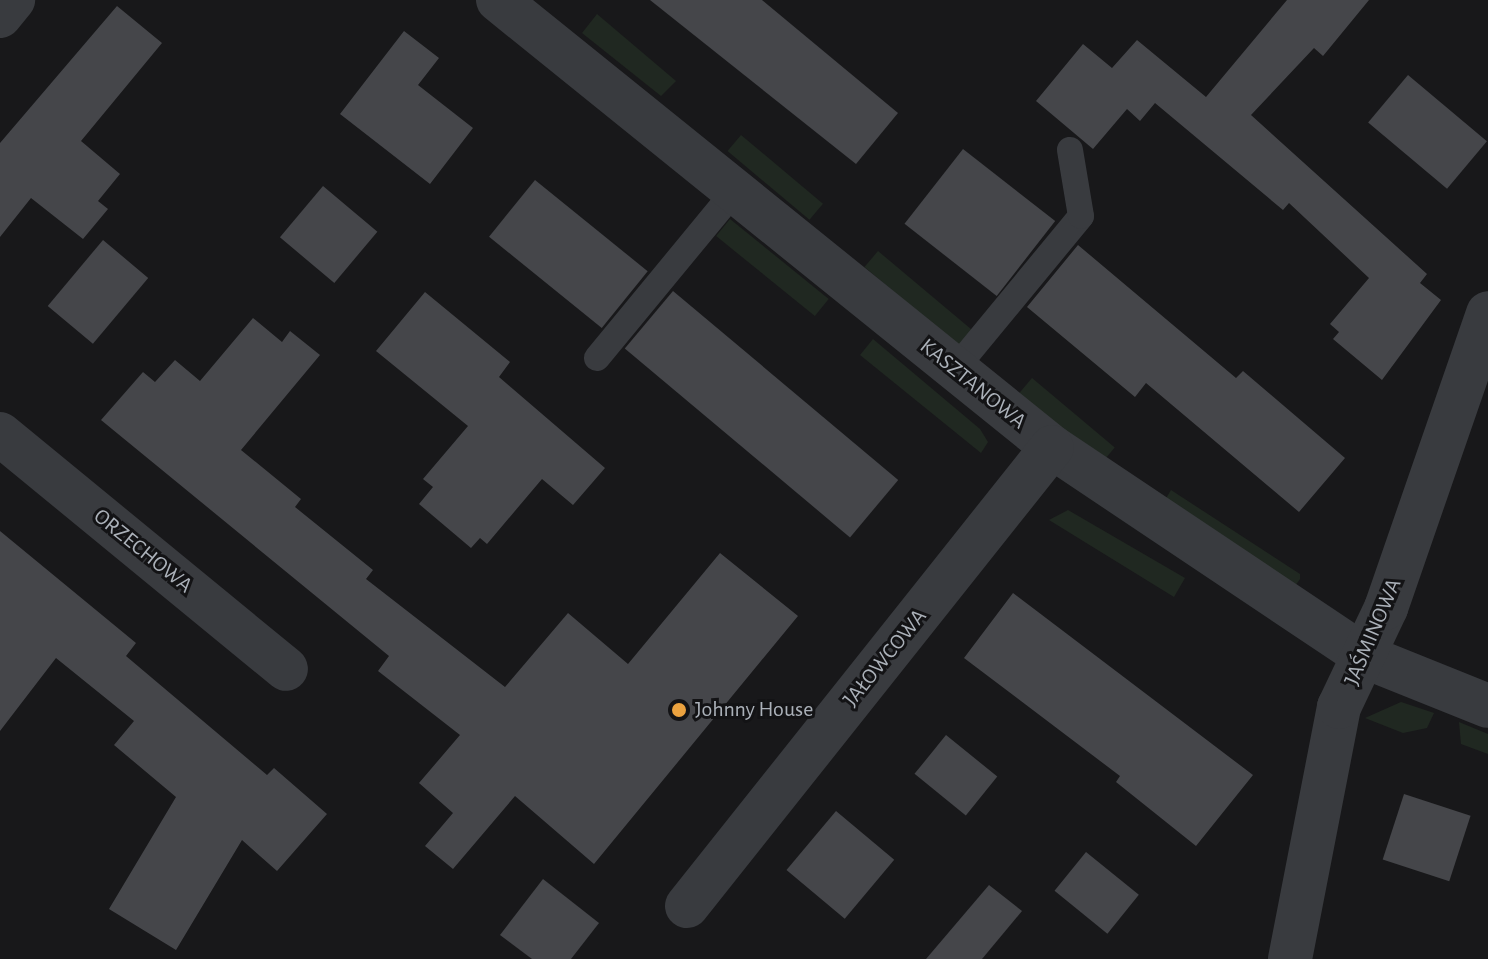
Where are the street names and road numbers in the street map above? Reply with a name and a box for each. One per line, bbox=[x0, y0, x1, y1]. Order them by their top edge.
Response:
street label: KASZTANOWA bbox=[915, 333, 1031, 435]
street label: ORZECHOWA bbox=[88, 503, 198, 599]
street label: JAŚMINOWA bbox=[1339, 575, 1407, 689]
street label: JAŁOWCOWA bbox=[838, 604, 932, 712]

